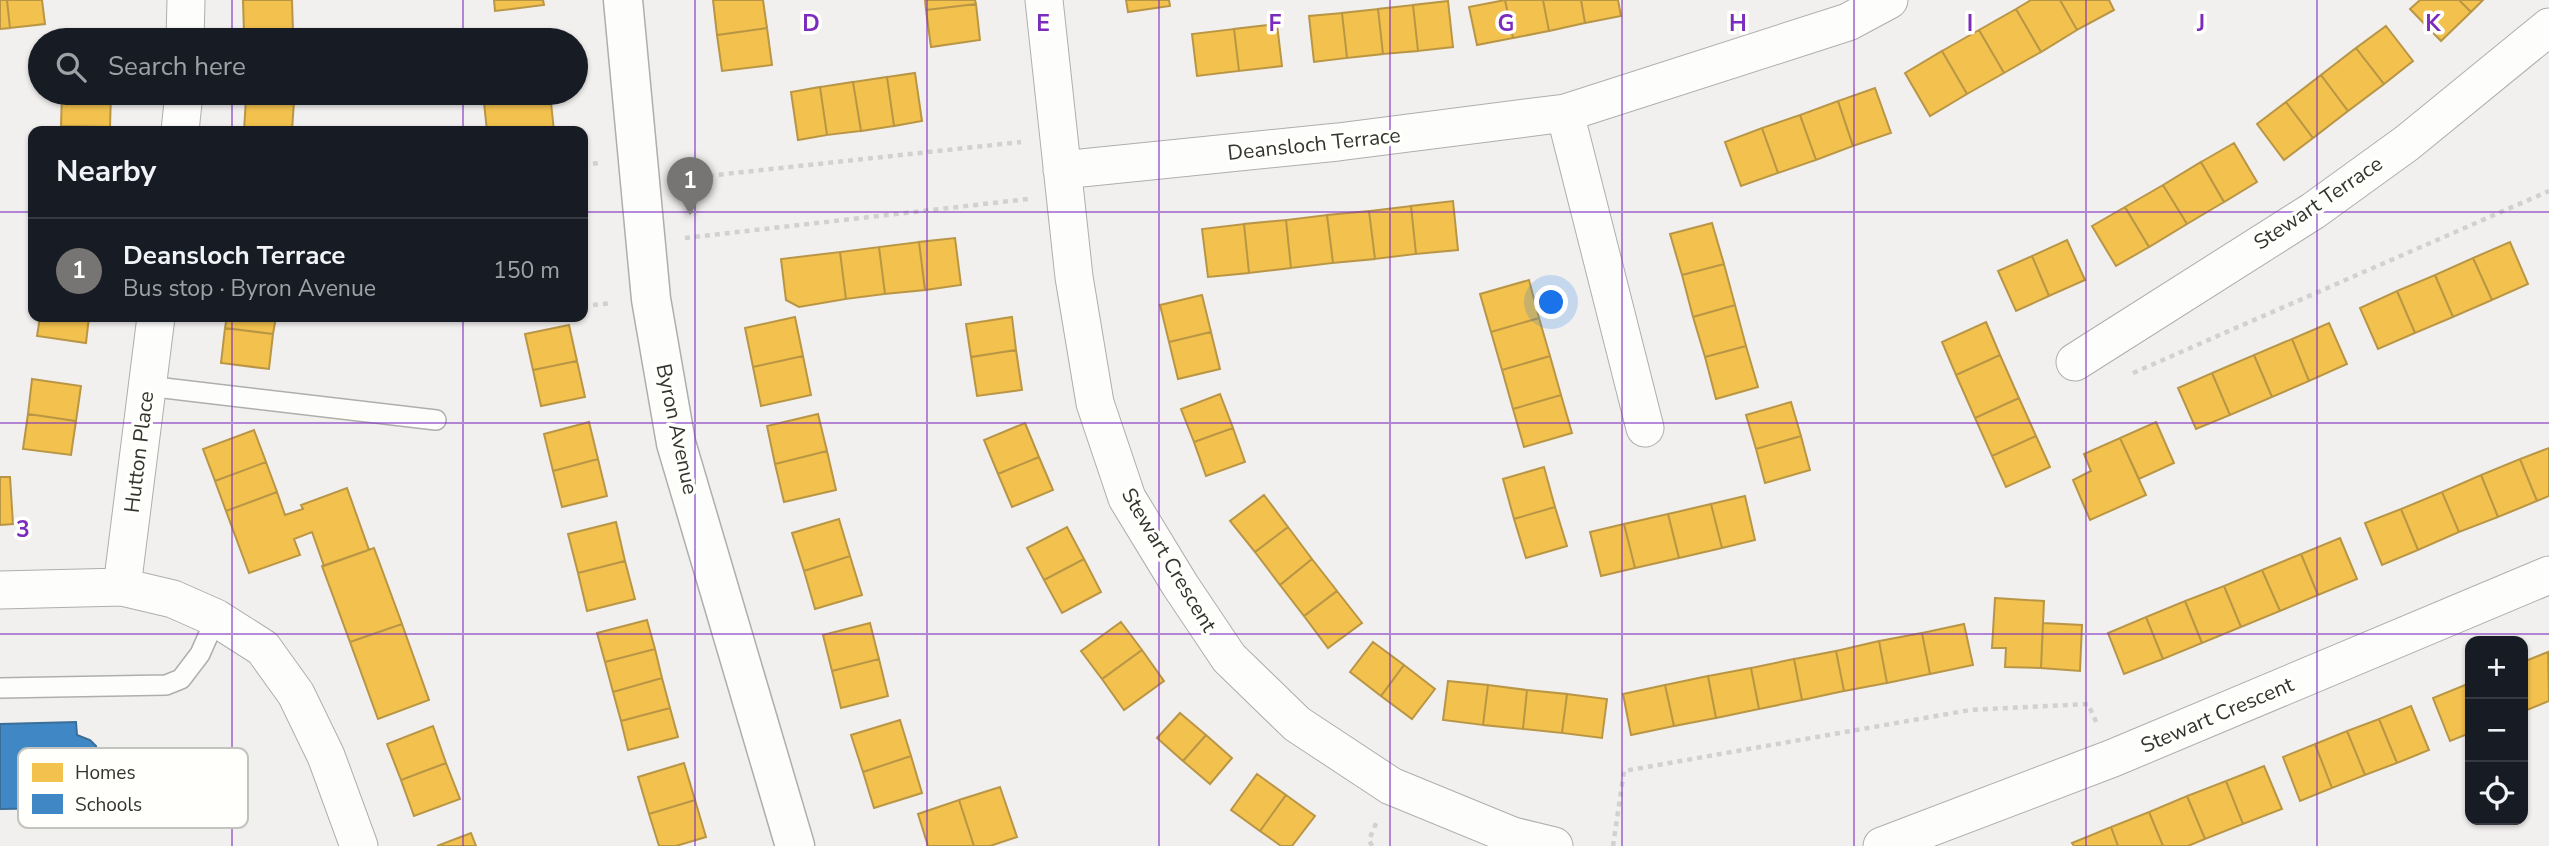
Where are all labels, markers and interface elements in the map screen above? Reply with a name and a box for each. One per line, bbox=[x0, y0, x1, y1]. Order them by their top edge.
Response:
text: D bbox=[802, 8, 820, 39]
text: E bbox=[1036, 8, 1050, 39]
text: F bbox=[1269, 8, 1282, 39]
text: G bbox=[1498, 8, 1514, 39]
text: H bbox=[1729, 8, 1747, 39]
text: I bbox=[1967, 8, 1973, 39]
text: J bbox=[2196, 8, 2205, 39]
text: K bbox=[2425, 8, 2441, 39]
search box bbox=[28, 28, 588, 105]
icon: search bbox=[52, 48, 90, 86]
text: Search here bbox=[108, 49, 246, 84]
street label: Deansloch Terrace bbox=[1226, 121, 1402, 167]
street label: Stewart Terrace bbox=[2248, 150, 2388, 256]
text: Nearby bbox=[56, 151, 156, 192]
pin: 1 bbox=[667, 157, 713, 215]
text: Deansloch Terrace bbox=[123, 238, 345, 273]
text: 1 bbox=[72, 255, 86, 286]
text: 150 m bbox=[493, 255, 560, 286]
text: Bus stop · Byron Avenue bbox=[123, 273, 376, 304]
your location bbox=[1534, 285, 1568, 319]
street label: Byron Avenue bbox=[649, 361, 705, 497]
street label: Hutton Place bbox=[118, 390, 160, 514]
street label: Stewart Crescent bbox=[1115, 483, 1223, 638]
text: 3 bbox=[16, 514, 30, 545]
map controls bbox=[2465, 636, 2528, 825]
button: + bbox=[2465, 636, 2528, 699]
street label: Stewart Crescent bbox=[2136, 670, 2298, 760]
button: − bbox=[2465, 699, 2528, 762]
legend bbox=[18, 748, 248, 828]
text: Homes bbox=[75, 760, 136, 786]
button: locate bbox=[2465, 762, 2528, 825]
text: Schools bbox=[75, 792, 142, 818]

